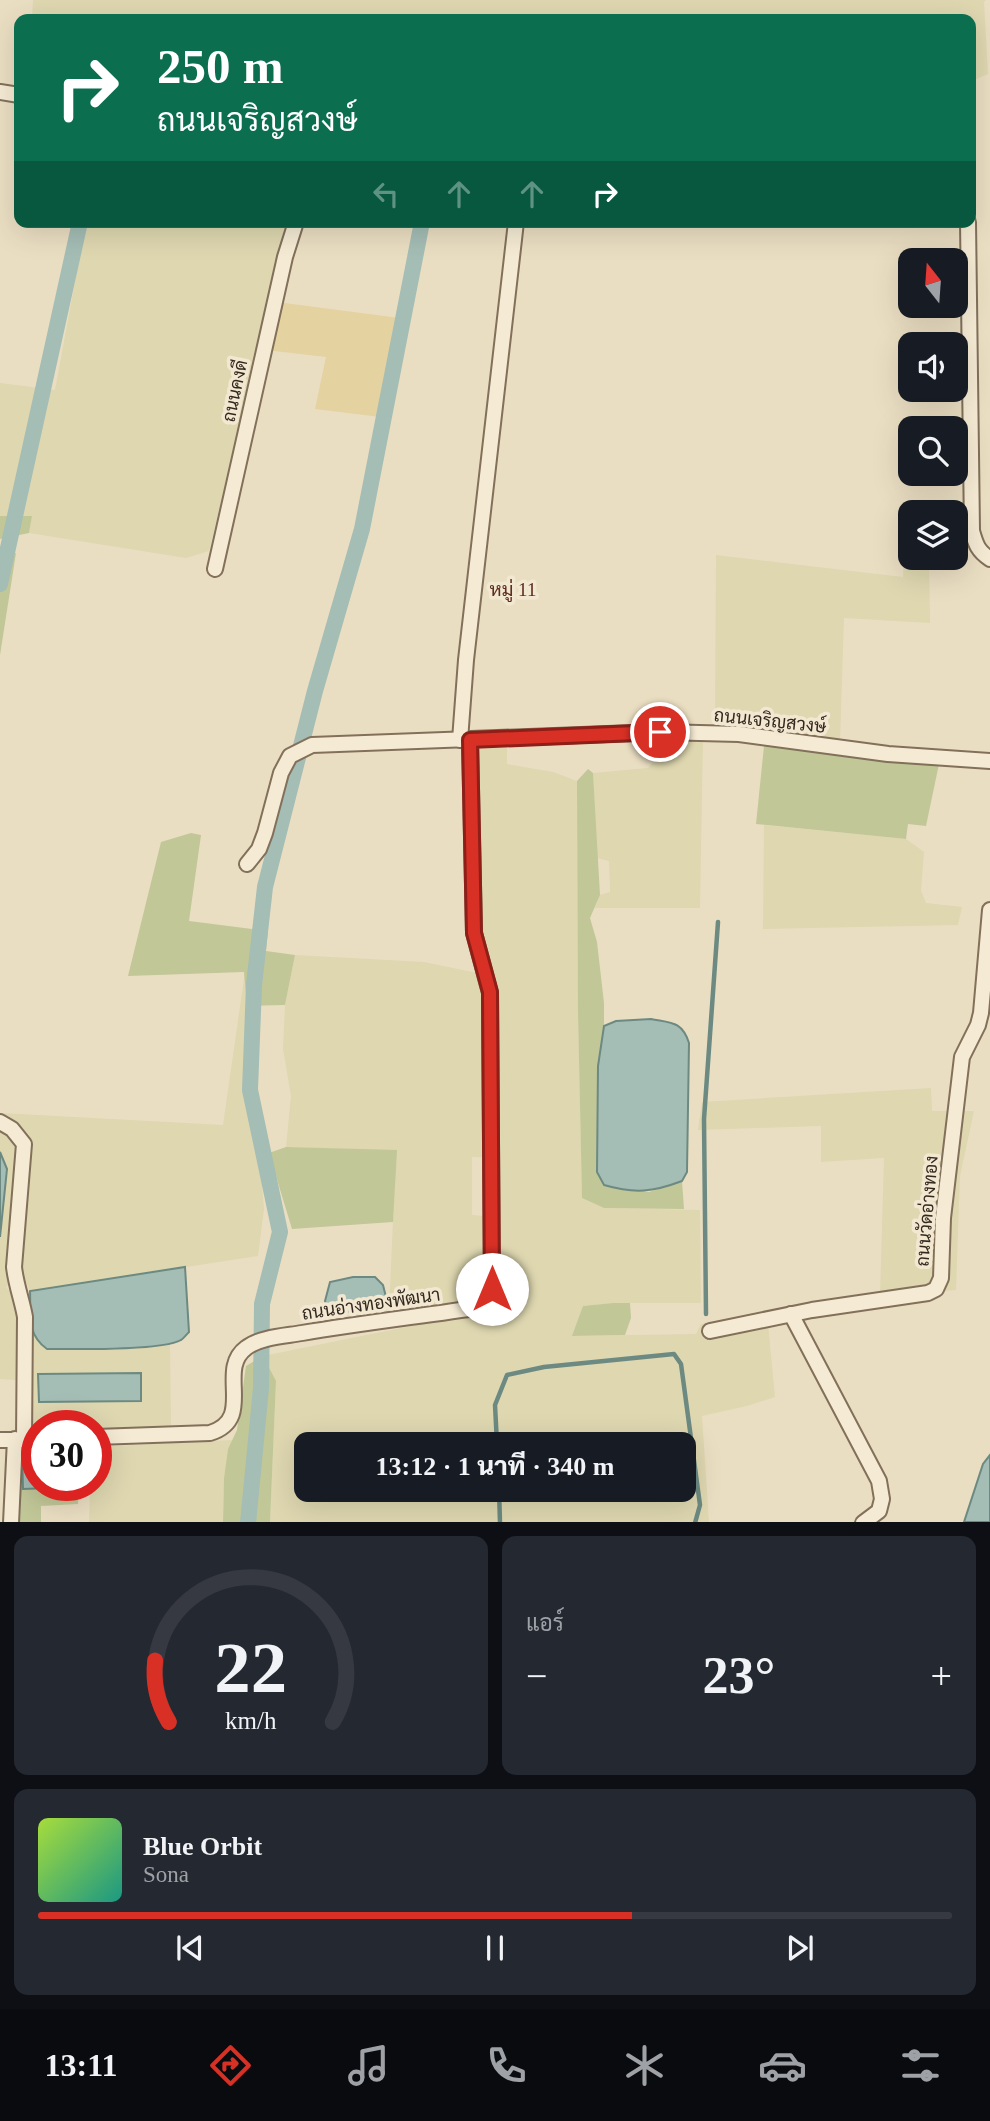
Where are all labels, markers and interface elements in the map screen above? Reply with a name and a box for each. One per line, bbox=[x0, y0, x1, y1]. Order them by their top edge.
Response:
text: 250 m bbox=[157, 39, 284, 94]
icon: right bbox=[42, 42, 133, 133]
text: ถนนเจริญสวงษ์ bbox=[157, 102, 357, 138]
icon: left bbox=[367, 175, 405, 213]
icon: ahead bbox=[440, 175, 478, 213]
icon: ahead bbox=[513, 175, 551, 213]
icon: right bbox=[586, 175, 624, 213]
north arrow bbox=[898, 248, 968, 318]
map controls bbox=[898, 248, 968, 570]
button: sound bbox=[898, 332, 968, 402]
street label: ถนนคงดี bbox=[216, 357, 251, 424]
button: search bbox=[898, 416, 968, 486]
button: layers bbox=[898, 500, 968, 570]
district label: หมู่ 11 bbox=[490, 578, 536, 603]
pin bbox=[630, 702, 690, 762]
street label: ถนนเจริญสวงษ์ bbox=[713, 702, 828, 738]
icon: arrive bbox=[641, 713, 679, 751]
street label: ถนนวัดอ่างทอง bbox=[910, 1155, 942, 1267]
position arrow bbox=[455, 1252, 529, 1326]
street label: ถนนอ่างทองพัฒนา bbox=[300, 1282, 441, 1324]
speed limit sign: 30 bbox=[21, 1410, 112, 1501]
text: 13:12 · 1 นาที · 340 m bbox=[376, 1452, 614, 1481]
text: แอร์ bbox=[526, 1611, 564, 1636]
text: 22 bbox=[215, 1627, 287, 1708]
text: 23° bbox=[703, 1647, 775, 1704]
text: − bbox=[526, 1655, 547, 1697]
text: + bbox=[931, 1655, 952, 1697]
text: km/h bbox=[225, 1706, 277, 1733]
text: Blue Orbit bbox=[143, 1832, 262, 1861]
text: Sona bbox=[143, 1862, 189, 1887]
icon: previous bbox=[171, 1929, 209, 1967]
icon: pause bbox=[476, 1929, 514, 1967]
icon: next bbox=[781, 1929, 819, 1967]
icon: directions bbox=[206, 2041, 255, 2090]
icon: music bbox=[344, 2041, 393, 2090]
icon: phone bbox=[482, 2041, 531, 2090]
icon: climate bbox=[620, 2041, 669, 2090]
icon: car bbox=[758, 2041, 807, 2090]
icon: filters bbox=[896, 2041, 945, 2090]
text: 13:11 bbox=[45, 2047, 117, 2083]

